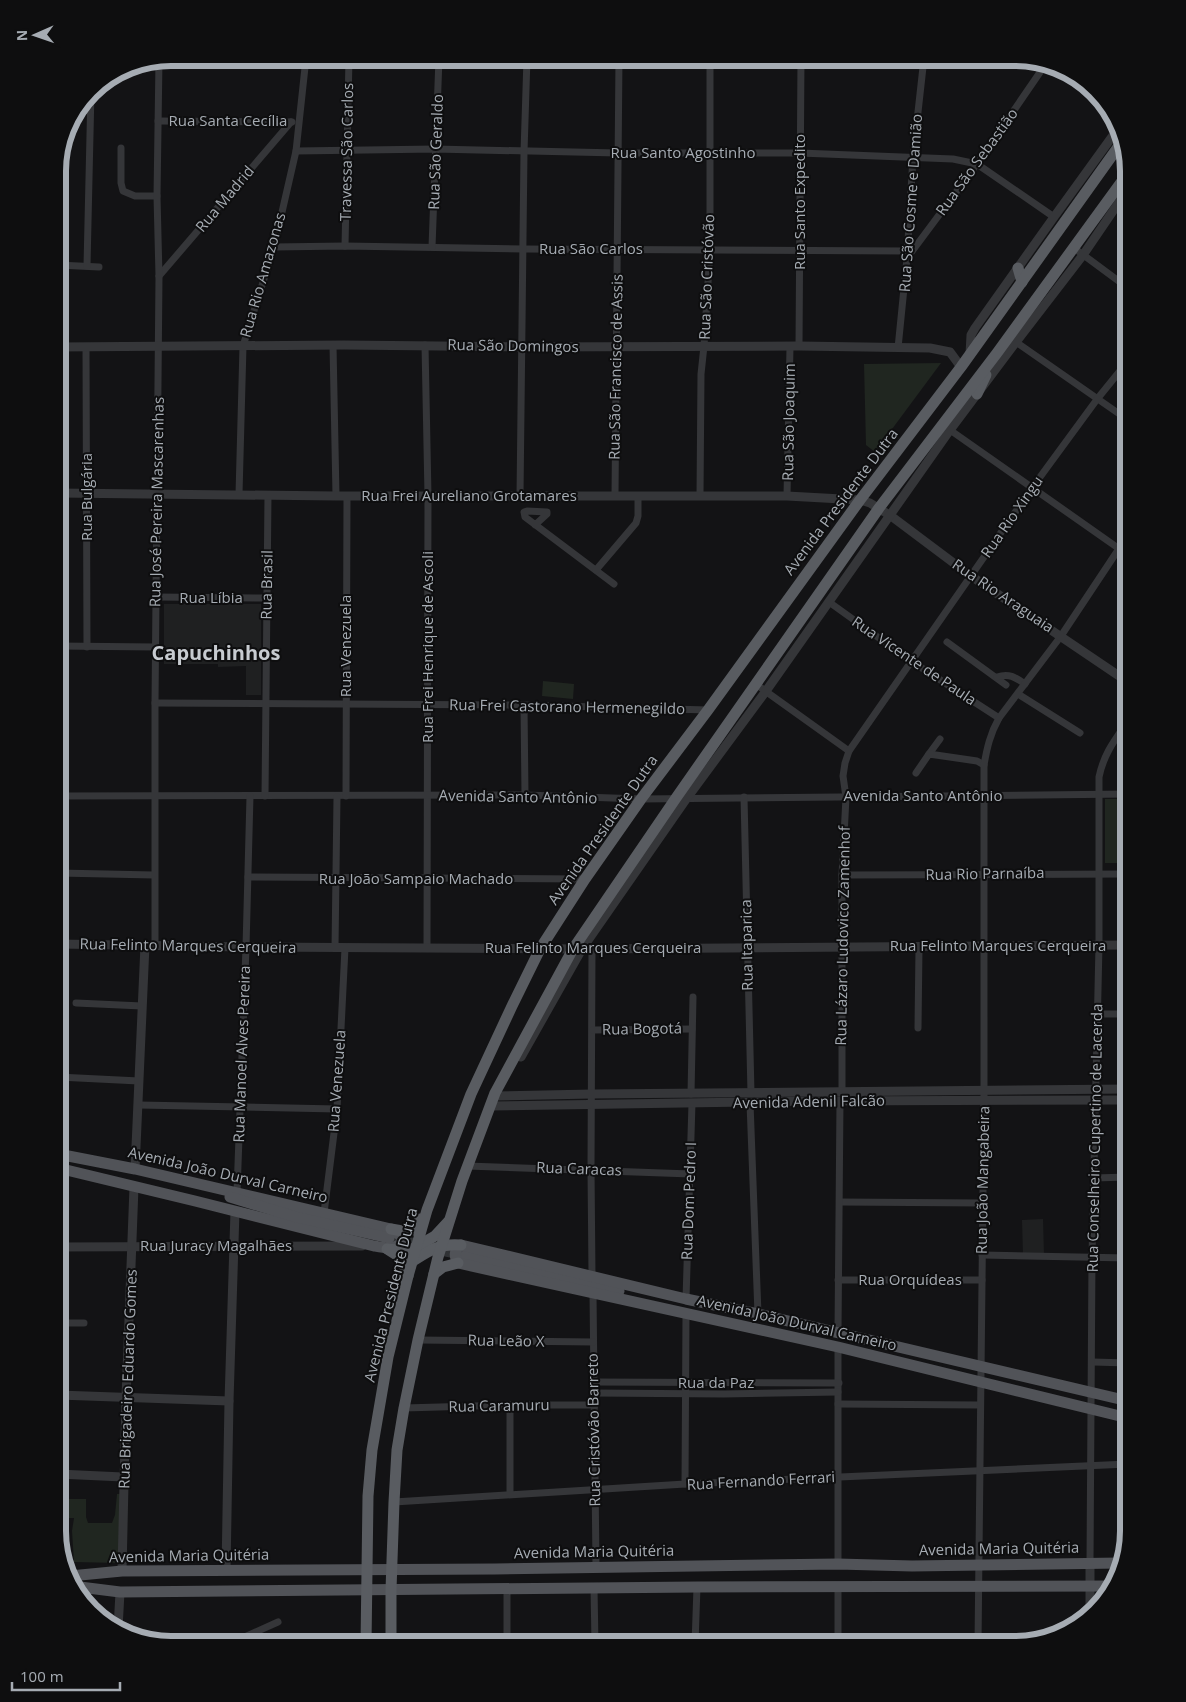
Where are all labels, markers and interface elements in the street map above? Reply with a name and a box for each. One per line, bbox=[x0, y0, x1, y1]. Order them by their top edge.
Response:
north arrow bbox=[10, 10, 60, 60]
text: N bbox=[12, 29, 31, 41]
street label: Travessa São Carlos bbox=[335, 83, 357, 221]
street label: Rua São Geraldo bbox=[423, 94, 447, 210]
street label: Rua São Sebastião bbox=[930, 104, 1022, 219]
street label: Rua Santa Cecília bbox=[169, 110, 287, 130]
street label: Rua São Cosme e Damião bbox=[894, 113, 926, 293]
street label: Rua Santo Expedito bbox=[789, 134, 809, 270]
street label: Rua Santo Agostinho bbox=[610, 142, 756, 162]
street label: Rua Madrid bbox=[191, 161, 258, 236]
street label: Rua Rio Amazonas bbox=[235, 210, 289, 340]
street label: Rua São Cristóvão bbox=[694, 214, 718, 340]
street label: Rua São Carlos bbox=[539, 238, 643, 258]
street label: Rua São Francisco de Assis bbox=[603, 274, 627, 460]
street label: Rua São Domingos bbox=[447, 334, 579, 356]
street label: Rua São Joaquim bbox=[777, 363, 799, 481]
street label: Rua José Pereira Mascarenhas bbox=[144, 397, 168, 607]
street label: Avenida Presidente Dutra bbox=[778, 424, 902, 579]
street label: Rua Bulgária bbox=[76, 453, 96, 541]
street label: Rua Rio Xingu bbox=[976, 472, 1047, 561]
street label: Rua Frei Aureliano Grotamares bbox=[361, 485, 577, 505]
street label: Rua Brasil bbox=[255, 550, 277, 620]
street label: Rua Frei Henrique de Ascoli bbox=[417, 551, 437, 743]
street label: Rua Rio Araguaia bbox=[949, 554, 1058, 637]
street label: Rua Líbia bbox=[179, 587, 243, 607]
street label: Rua Venezuela bbox=[335, 595, 355, 697]
street label: Rua Vicente de Paula bbox=[848, 611, 981, 709]
district label: Capuchinhos bbox=[152, 639, 280, 666]
street label: Rua Frei Castorano Hermenegildo bbox=[449, 694, 685, 718]
street label: Avenida Presidente Dutra bbox=[543, 751, 662, 908]
street label: Avenida Santo Antônio bbox=[438, 785, 598, 807]
street label: Avenida Santo Antônio bbox=[844, 785, 1002, 805]
street label: Rua Lázaro Ludovico Zamenhof bbox=[830, 825, 854, 1046]
street label: Rua Rio Parnaíba bbox=[925, 862, 1045, 884]
street label: Rua João Sampaio Machado bbox=[319, 868, 513, 888]
street label: Rua Itaparica bbox=[735, 899, 757, 991]
street label: Rua Felinto Marques Cerqueira bbox=[79, 933, 297, 957]
street label: Rua Felinto Marques Cerqueira bbox=[890, 935, 1106, 955]
street label: Rua Felinto Marques Cerqueira bbox=[485, 937, 701, 957]
street label: Rua Manoel Alves Pereira bbox=[228, 965, 254, 1143]
street label: Rua Conselheiro Cupertino de Lacerda bbox=[1082, 1003, 1106, 1272]
street label: Rua Bogotá bbox=[602, 1017, 682, 1039]
street label: Rua Venezuela bbox=[322, 1029, 350, 1133]
street label: Avenida Adenil Falcão bbox=[733, 1090, 885, 1112]
street label: Rua João Mangabeira bbox=[971, 1106, 993, 1254]
street label: Avenida João Durval Carneiro bbox=[126, 1141, 330, 1207]
street label: Rua Dom Pedro I bbox=[676, 1142, 700, 1260]
street label: Rua Caracas bbox=[536, 1157, 622, 1179]
street label: Avenida Presidente Dutra bbox=[359, 1206, 421, 1384]
street label: Rua Juracy Magalhães bbox=[140, 1235, 292, 1255]
street label: Rua Brigadeiro Eduardo Gomes bbox=[113, 1269, 141, 1489]
street label: Rua Orquídeas bbox=[858, 1269, 962, 1289]
street label: Avenida João Durval Carneiro bbox=[695, 1289, 899, 1355]
street label: Rua Leão X bbox=[467, 1329, 545, 1351]
street label: Rua Cristóvão Barreto bbox=[582, 1353, 604, 1507]
street label: Rua da Paz bbox=[678, 1372, 754, 1392]
street label: Rua Caramuru bbox=[448, 1394, 550, 1416]
street label: Rua Fernando Ferrari bbox=[686, 1466, 836, 1494]
street label: Avenida Maria Quitéria bbox=[919, 1537, 1079, 1559]
street label: Avenida Maria Quitéria bbox=[514, 1540, 674, 1562]
street label: Avenida Maria Quitéria bbox=[109, 1544, 269, 1566]
scale bar bbox=[12, 1660, 120, 1692]
text: 100 m bbox=[20, 1666, 64, 1686]

